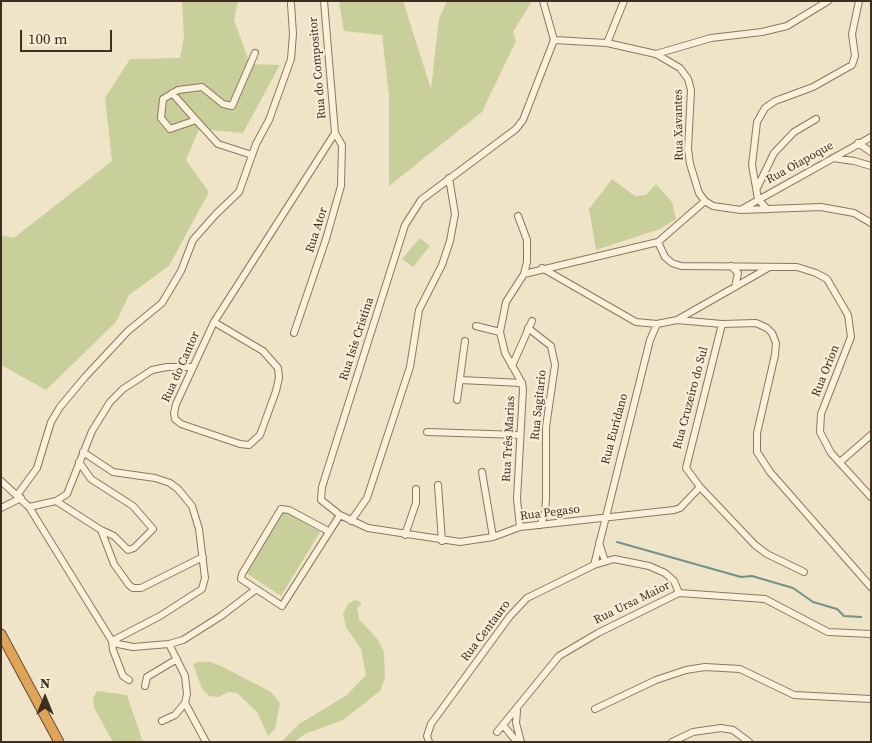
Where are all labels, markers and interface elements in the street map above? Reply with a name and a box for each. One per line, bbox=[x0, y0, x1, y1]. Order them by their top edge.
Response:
street label: Rua do Compositor bbox=[306, 16, 330, 120]
scale bar bbox=[22, 20, 115, 52]
text: 100 m bbox=[28, 28, 68, 49]
street label: Rua Xavantes bbox=[671, 89, 687, 161]
street label: Rua Oiapoque bbox=[764, 139, 836, 187]
street label: Rua Ator bbox=[303, 205, 331, 255]
street label: Rua Isis Cristina bbox=[337, 295, 377, 383]
street label: Rua do Cantor bbox=[159, 329, 203, 405]
street label: Rua Orion bbox=[809, 343, 843, 399]
street label: Rua Cruzeiro do Sul bbox=[670, 345, 712, 451]
street label: Rua Sagitario bbox=[528, 369, 550, 441]
street label: Rua Euridano bbox=[599, 392, 631, 466]
street label: Rua Três Marias bbox=[500, 396, 518, 482]
street label: Rua Pegaso bbox=[519, 502, 581, 524]
street label: Rua Ursa Maior bbox=[592, 578, 672, 628]
street label: Rua Centauro bbox=[458, 598, 514, 664]
north arrow bbox=[20, 673, 70, 723]
text: N bbox=[40, 673, 50, 693]

